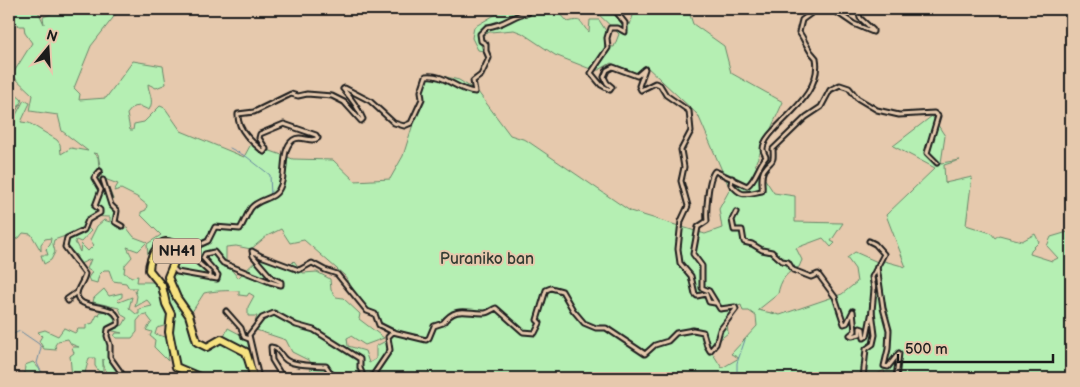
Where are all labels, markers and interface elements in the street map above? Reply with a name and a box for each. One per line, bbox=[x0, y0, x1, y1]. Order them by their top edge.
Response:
north arrow bbox=[22, 22, 72, 72]
text: N bbox=[44, 26, 59, 46]
road number: NH41 bbox=[153, 238, 201, 264]
park label: Puraniko ban bbox=[440, 250, 534, 269]
scale bar bbox=[898, 332, 1052, 364]
text: 500 m bbox=[905, 340, 948, 359]

